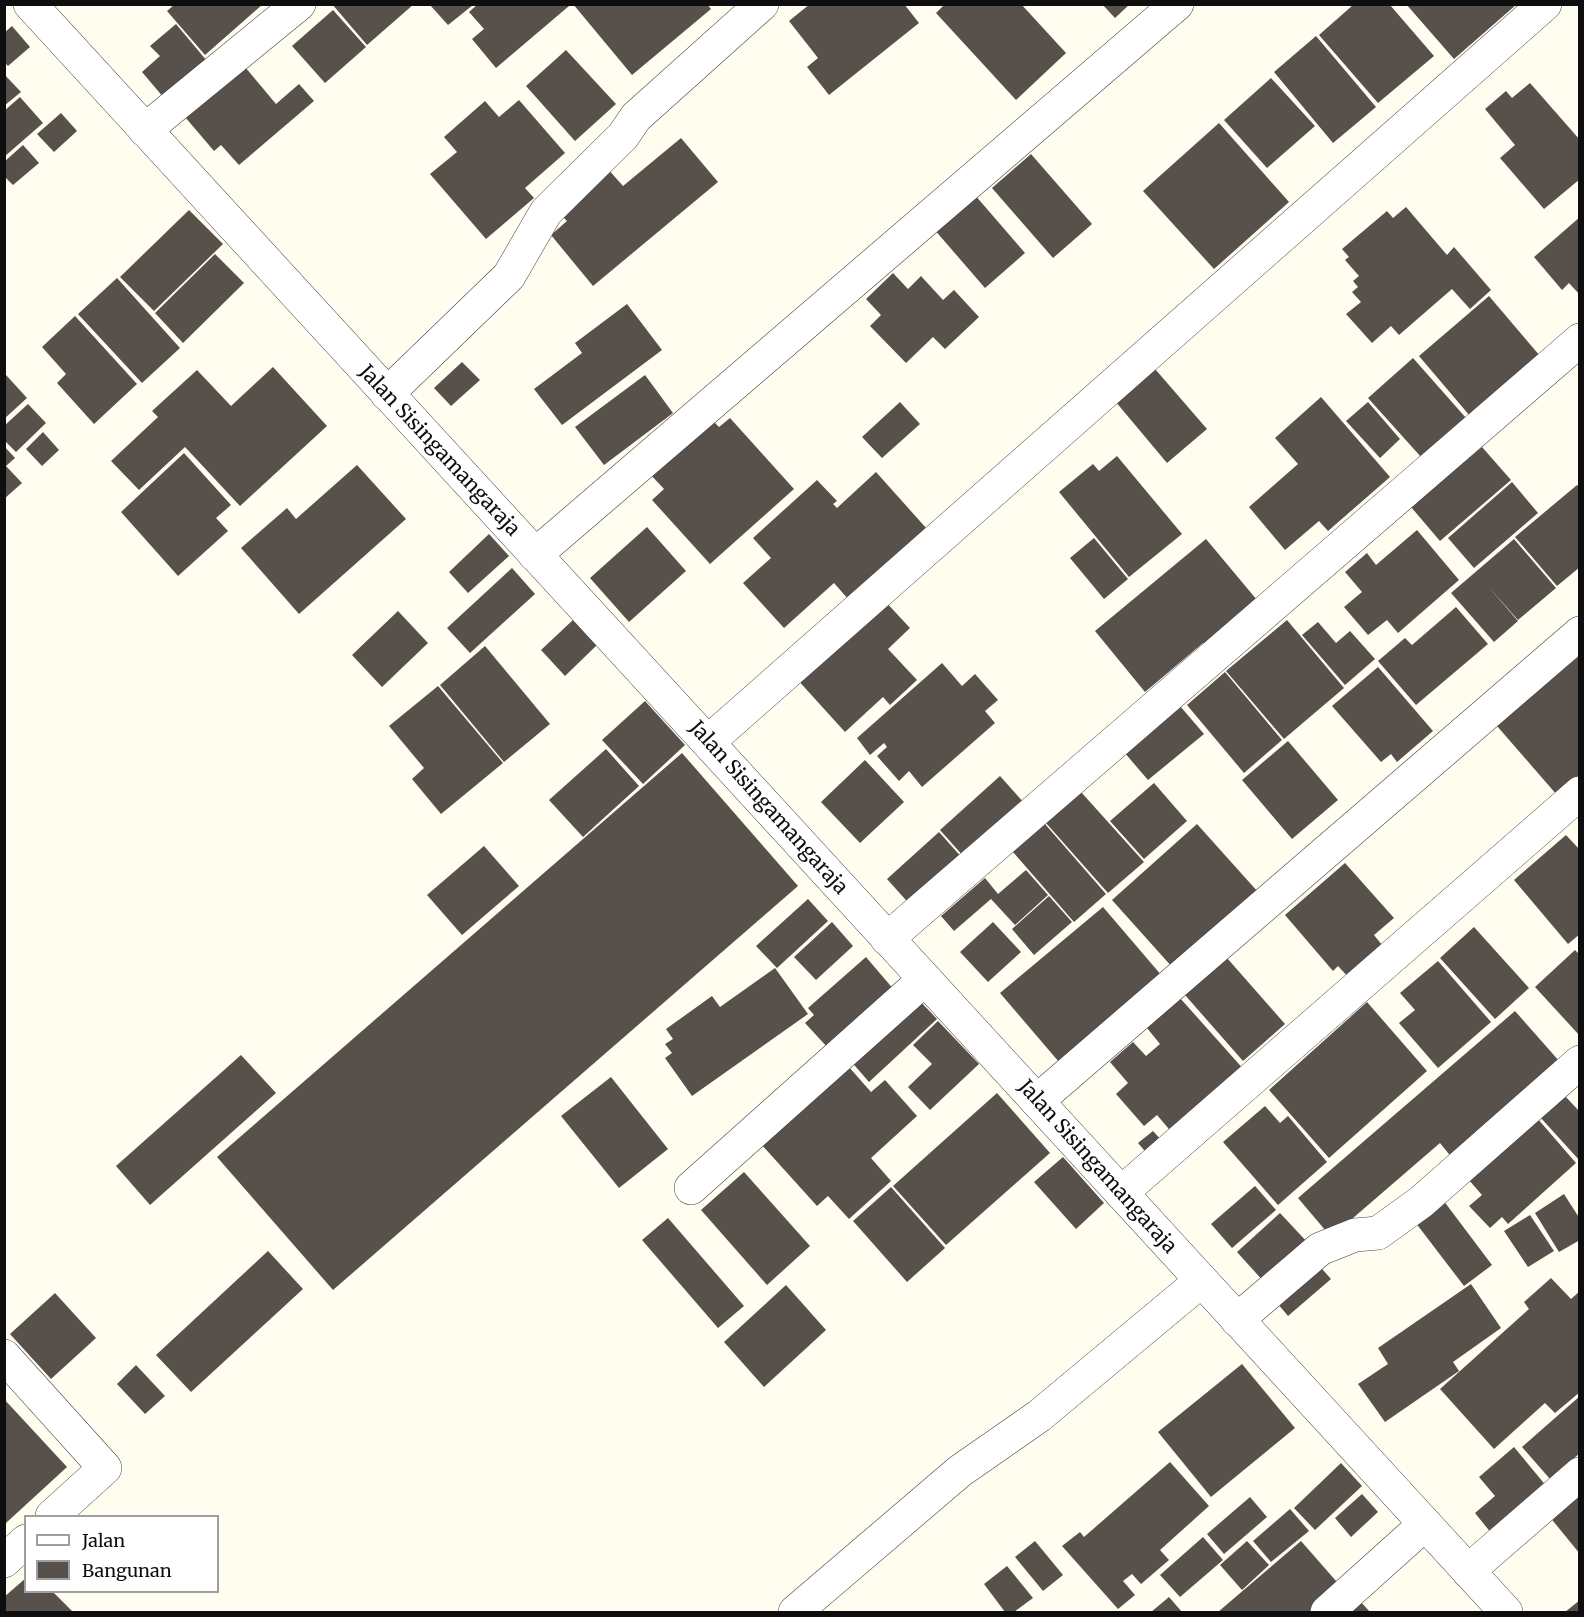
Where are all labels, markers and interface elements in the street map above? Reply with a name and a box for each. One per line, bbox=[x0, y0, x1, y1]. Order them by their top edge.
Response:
street label: Jalan Sisingamangaraja bbox=[354, 361, 524, 541]
street label: Jalan Sisingamangaraja bbox=[684, 716, 852, 900]
street label: Jalan Sisingamangaraja bbox=[1013, 1075, 1181, 1259]
legend bbox=[24, 1515, 219, 1593]
text: Jalan bbox=[82, 1529, 125, 1552]
text: Bangunan bbox=[82, 1559, 172, 1582]

